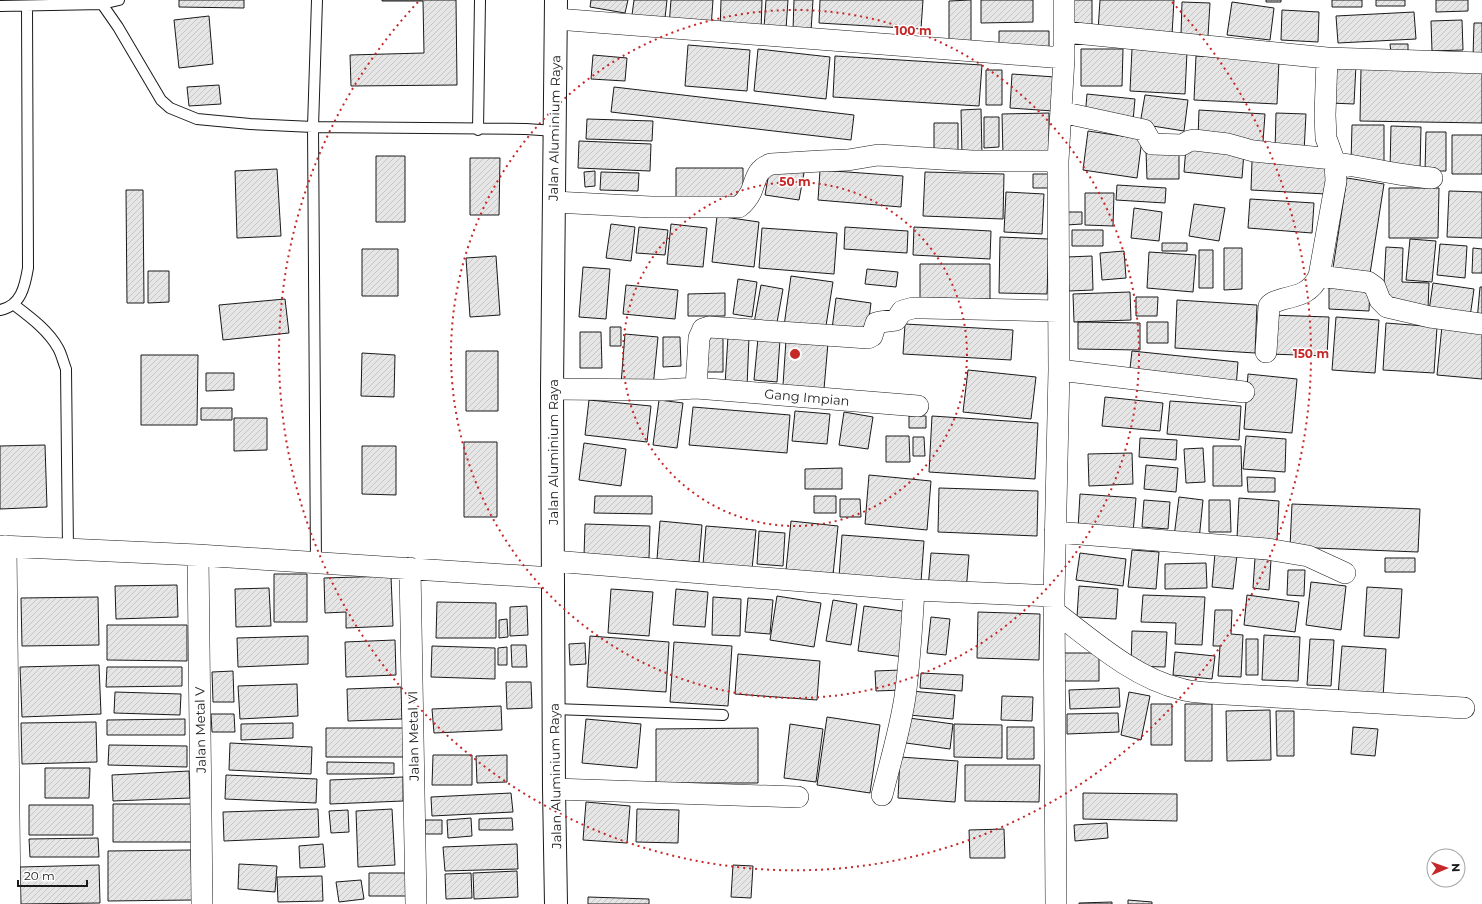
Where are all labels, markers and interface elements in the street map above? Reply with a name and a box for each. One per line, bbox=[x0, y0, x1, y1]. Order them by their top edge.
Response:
text: 100 m bbox=[895, 23, 931, 38]
street label: Jalan Aluminium Raya bbox=[545, 55, 563, 202]
text: 50 m bbox=[779, 174, 811, 189]
text: 150 m bbox=[1293, 346, 1329, 361]
centre of rings bbox=[788, 347, 802, 361]
street label: Jalan Aluminium Raya bbox=[545, 379, 561, 526]
street label: Gang Impian bbox=[764, 385, 850, 409]
street label: Jalan Metal V bbox=[191, 686, 209, 774]
street label: Jalan Metal VI bbox=[404, 691, 422, 782]
street label: Jalan Aluminium Raya bbox=[546, 703, 564, 850]
north arrow bbox=[1426, 848, 1466, 888]
scale bar bbox=[18, 862, 87, 888]
text: N bbox=[1449, 863, 1463, 872]
text: 20 m bbox=[24, 868, 55, 883]

